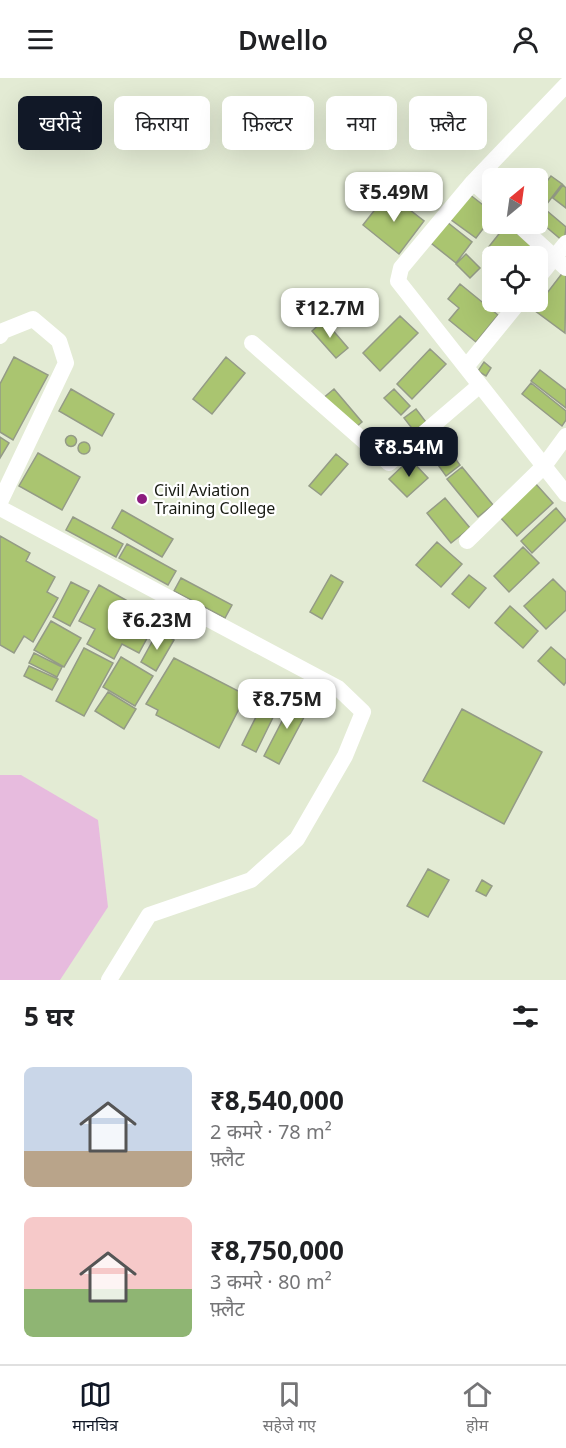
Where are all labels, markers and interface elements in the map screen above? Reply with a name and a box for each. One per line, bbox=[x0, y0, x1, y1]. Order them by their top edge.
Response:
text: Dwello bbox=[238, 21, 328, 58]
icon: menu bbox=[24, 23, 57, 56]
icon: person bbox=[509, 23, 542, 56]
chip: खरीदें bbox=[18, 96, 102, 150]
chip: किराया bbox=[114, 96, 210, 150]
chip: फ़िल्टर bbox=[222, 96, 314, 150]
chip: नया bbox=[326, 96, 397, 150]
chip: फ़्लैट bbox=[409, 96, 487, 150]
north arrow bbox=[482, 168, 548, 234]
map controls bbox=[482, 168, 548, 312]
pin: ₹5.49M bbox=[345, 172, 443, 223]
text: ₹5.49M bbox=[359, 178, 429, 205]
button: locate bbox=[482, 246, 548, 312]
pin: ₹12.7M bbox=[281, 288, 379, 339]
text: ₹12.7M bbox=[295, 294, 365, 321]
pin: ₹8.54M bbox=[360, 427, 458, 478]
text: ₹8.54M bbox=[374, 433, 444, 460]
place label: Civil Aviation Training College bbox=[154, 479, 275, 519]
marker: Civil Aviation Training College bbox=[135, 492, 149, 506]
pin: ₹6.23M bbox=[108, 600, 206, 651]
text: ₹6.23M bbox=[122, 606, 192, 633]
pin: ₹8.75M bbox=[238, 679, 336, 730]
text: ₹8.75M bbox=[252, 685, 322, 712]
text: 5 घर bbox=[24, 998, 74, 1034]
icon: filters bbox=[509, 1000, 542, 1033]
text: ₹8,540,000 bbox=[210, 1082, 344, 1118]
icon: home bbox=[72, 1091, 144, 1163]
text: 2 कमरे · 78 m² bbox=[210, 1118, 332, 1145]
text: फ़्लैट bbox=[210, 1145, 245, 1172]
text: ₹8,750,000 bbox=[210, 1232, 344, 1268]
icon: home bbox=[72, 1241, 144, 1313]
text: 3 कमरे · 80 m² bbox=[210, 1268, 332, 1295]
text: फ़्लैट bbox=[210, 1295, 245, 1322]
tab: मानचित्र bbox=[72, 1378, 118, 1436]
tab: सहेजे गए bbox=[263, 1378, 316, 1436]
tab: होम bbox=[461, 1378, 494, 1436]

